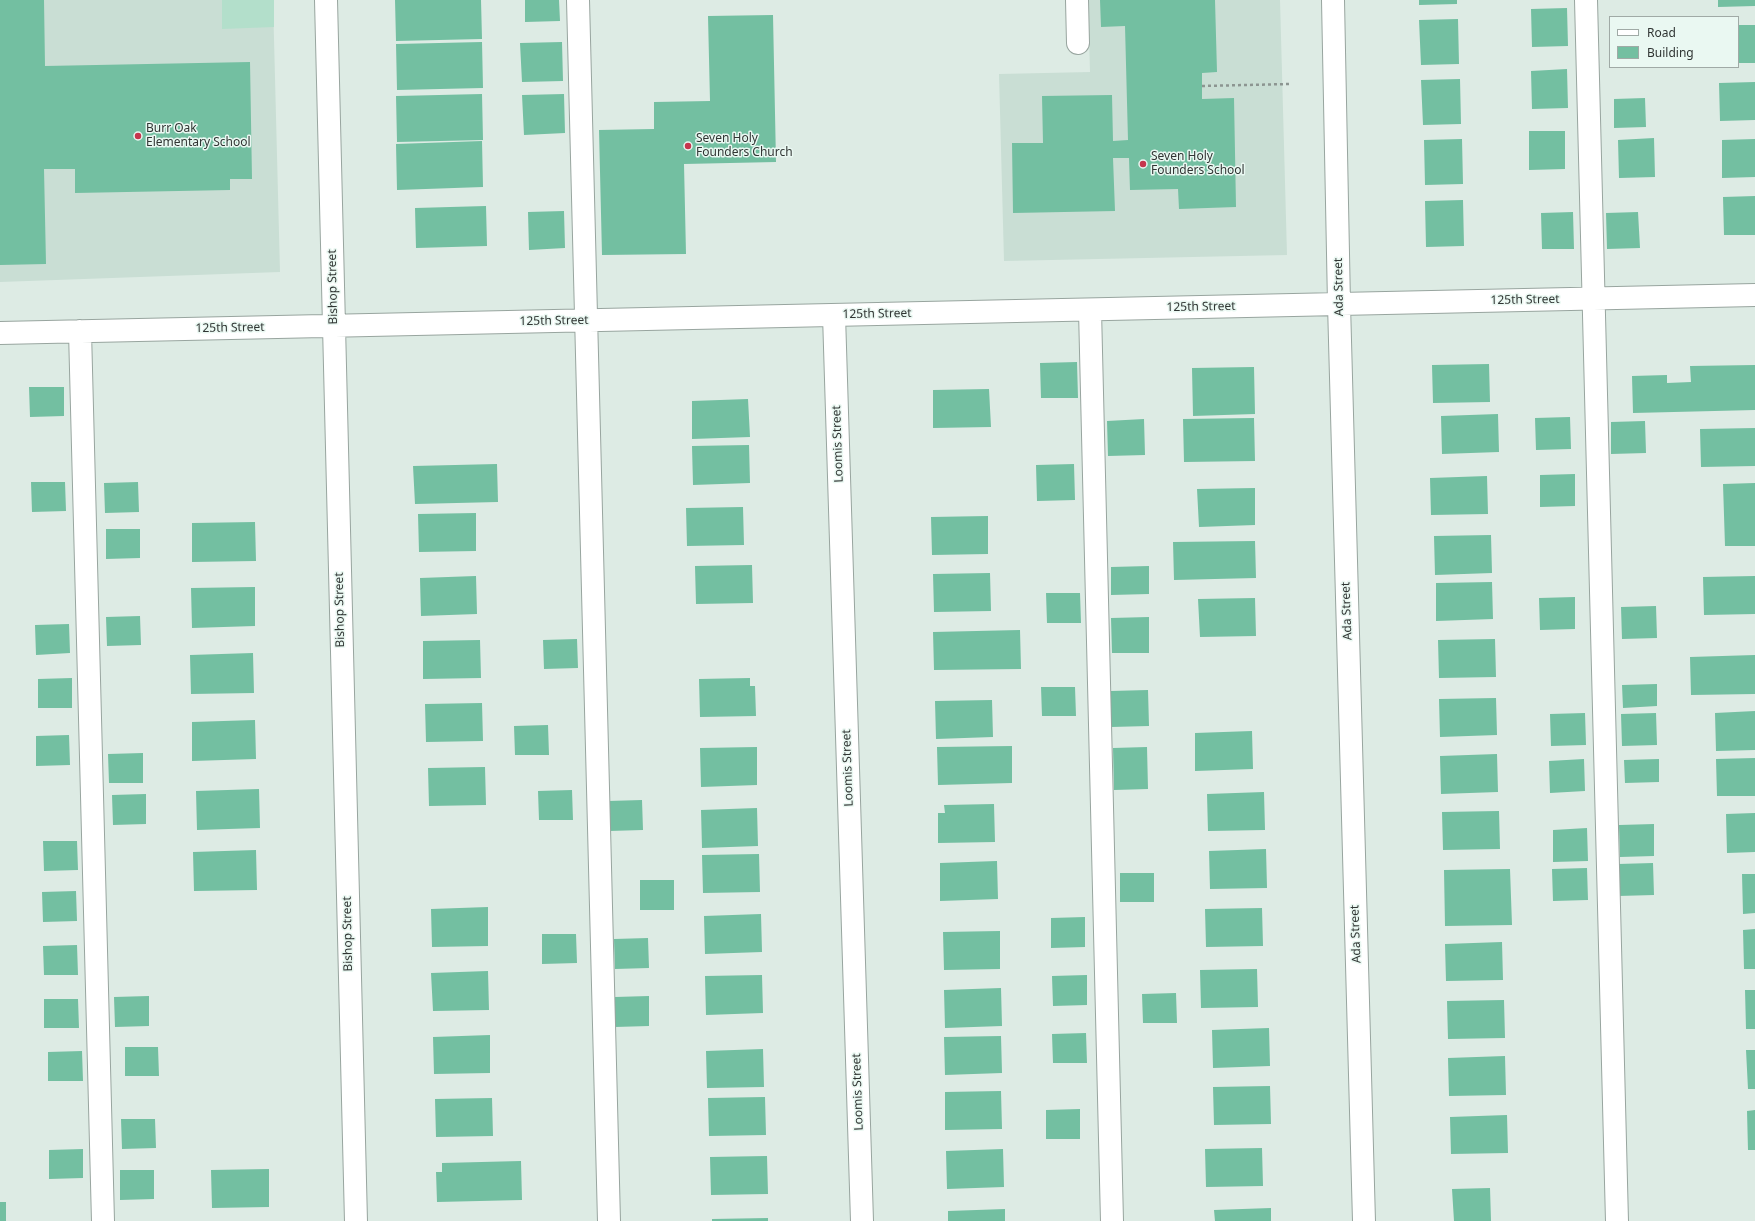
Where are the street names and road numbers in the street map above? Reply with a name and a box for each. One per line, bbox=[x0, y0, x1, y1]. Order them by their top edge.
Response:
street label: Bishop Street bbox=[325, 249, 341, 325]
street label: Ada Street bbox=[1331, 258, 1347, 316]
street label: 125th Street bbox=[1490, 292, 1560, 308]
street label: 125th Street bbox=[1166, 299, 1236, 315]
street label: 125th Street bbox=[842, 306, 912, 322]
street label: 125th Street bbox=[519, 313, 589, 329]
street label: 125th Street bbox=[195, 320, 265, 336]
street label: Loomis Street bbox=[829, 405, 847, 483]
street label: Bishop Street bbox=[332, 572, 348, 648]
street label: Ada Street bbox=[1339, 582, 1355, 640]
street label: Loomis Street bbox=[839, 729, 857, 807]
street label: Bishop Street bbox=[340, 896, 356, 972]
street label: Ada Street bbox=[1348, 905, 1364, 963]
street label: Loomis Street bbox=[849, 1053, 867, 1131]

